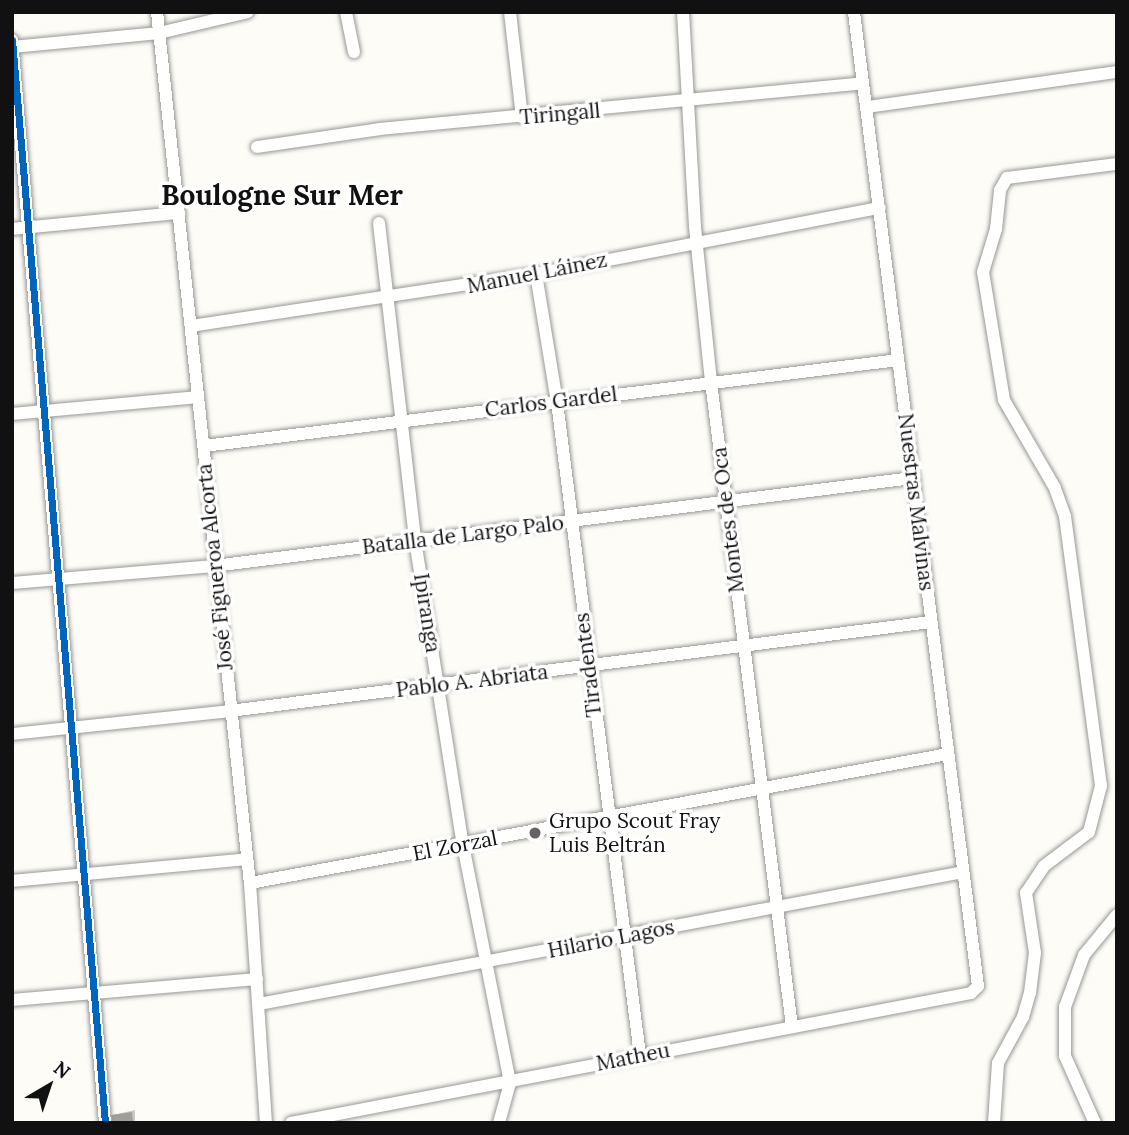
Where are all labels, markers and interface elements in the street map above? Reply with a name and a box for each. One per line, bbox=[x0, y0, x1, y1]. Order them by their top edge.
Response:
street label: Tiringall bbox=[519, 98, 601, 130]
district label: Boulogne Sur Mer bbox=[161, 178, 403, 212]
street label: Manuel Láinez bbox=[465, 247, 609, 299]
street label: Carlos Gardel bbox=[483, 381, 619, 423]
street label: Nuestras Malvinas bbox=[893, 412, 939, 592]
street label: Montes de Oca bbox=[707, 446, 749, 594]
street label: José Figueroa Alcorta bbox=[192, 463, 238, 671]
street label: Batalla de Largo Palo bbox=[361, 510, 565, 560]
street label: Ipiranga bbox=[408, 571, 446, 655]
street label: Tiradentes bbox=[569, 611, 607, 719]
street label: Pablo A. Abriata bbox=[395, 659, 549, 703]
place label: Grupo Scout Fray Luis Beltrán bbox=[549, 808, 720, 858]
street label: El Zorzal bbox=[411, 825, 499, 867]
marker: Grupo Scout Fray Luis Beltrán bbox=[527, 825, 543, 841]
street label: Hilario Lagos bbox=[546, 914, 676, 964]
street label: Matheu bbox=[594, 1038, 672, 1076]
north arrow bbox=[14, 1051, 84, 1121]
text: N bbox=[49, 1056, 75, 1084]

